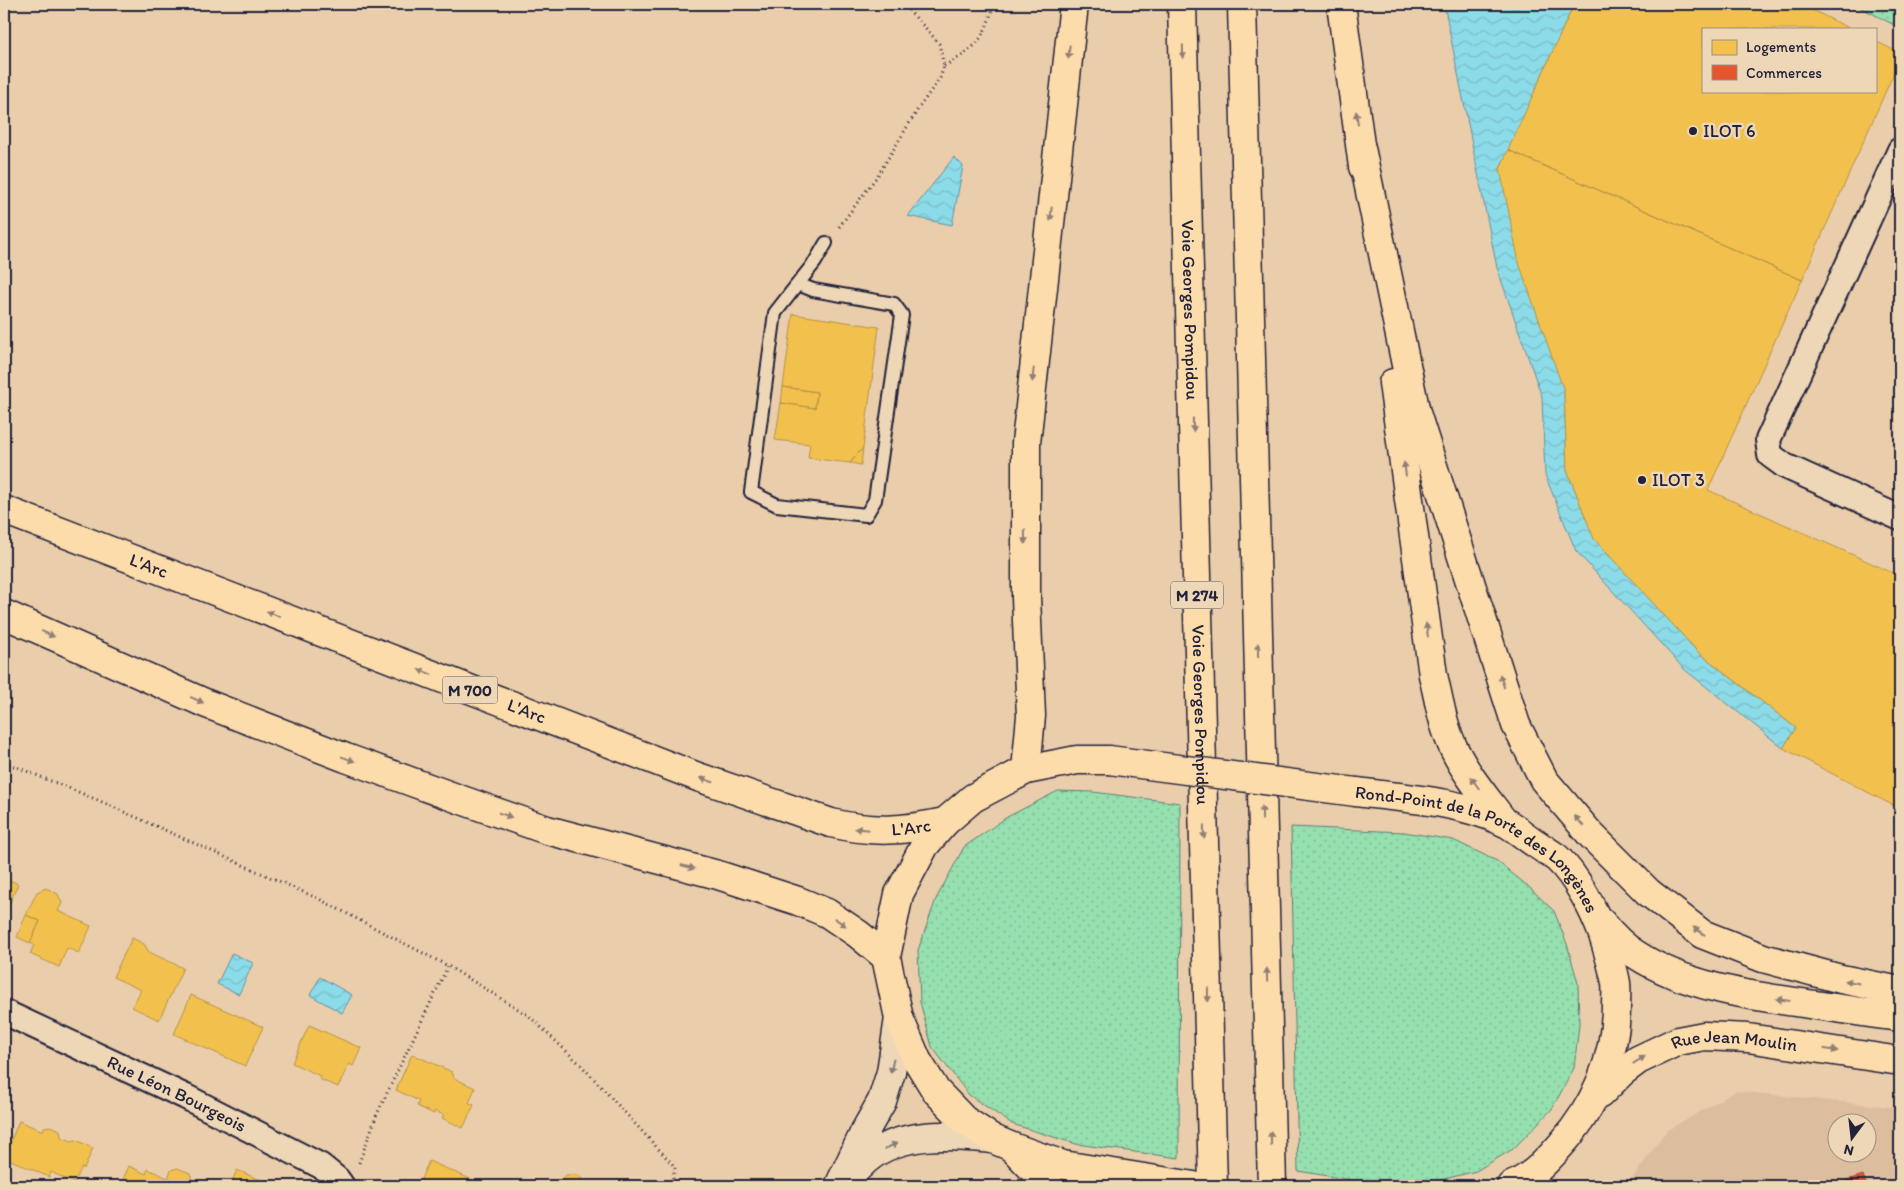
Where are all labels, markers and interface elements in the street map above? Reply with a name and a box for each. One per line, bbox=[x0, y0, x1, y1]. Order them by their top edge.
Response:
legend bbox=[1702, 28, 1876, 92]
text: Logements bbox=[1746, 38, 1817, 56]
one-way arrow bbox=[1065, 45, 1073, 61]
one-way arrow bbox=[1179, 45, 1187, 61]
text: Commerces bbox=[1746, 64, 1822, 82]
one-way arrow bbox=[1353, 109, 1361, 125]
place label: ILOT 6 bbox=[1703, 120, 1755, 142]
marker: ILOT 6 bbox=[1687, 125, 1699, 137]
one-way arrow bbox=[1047, 206, 1055, 222]
street label: Voie Georges Pompidou bbox=[1177, 219, 1203, 400]
one-way arrow bbox=[1029, 368, 1037, 384]
one-way arrow bbox=[1189, 417, 1197, 433]
one-way arrow bbox=[1401, 461, 1409, 477]
place label: ILOT 3 bbox=[1652, 469, 1705, 491]
marker: ILOT 3 bbox=[1636, 474, 1648, 486]
one-way arrow bbox=[1021, 530, 1029, 546]
street label: L'Arc bbox=[126, 548, 171, 583]
road number: M 274 bbox=[1171, 582, 1223, 608]
one-way arrow bbox=[265, 610, 280, 618]
one-way arrow bbox=[1423, 622, 1431, 638]
street label: Voie Georges Pompidou bbox=[1187, 624, 1214, 805]
one-way arrow bbox=[41, 630, 55, 638]
one-way arrow bbox=[1254, 642, 1262, 658]
one-way arrow bbox=[418, 668, 432, 676]
one-way arrow bbox=[1498, 673, 1506, 688]
road number: M 700 bbox=[442, 676, 498, 704]
street label: L'Arc bbox=[504, 694, 549, 728]
one-way arrow bbox=[190, 696, 204, 704]
one-way arrow bbox=[341, 755, 356, 763]
one-way arrow bbox=[700, 776, 715, 784]
one-way arrow bbox=[1470, 777, 1480, 790]
street label: Rond-Point de la Porte des Longènes bbox=[1354, 781, 1603, 916]
one-way arrow bbox=[1258, 804, 1266, 820]
one-way arrow bbox=[498, 811, 513, 819]
street label: L'Arc bbox=[891, 814, 932, 841]
one-way arrow bbox=[1574, 815, 1585, 828]
one-way arrow bbox=[854, 824, 870, 832]
one-way arrow bbox=[1200, 824, 1208, 840]
one-way arrow bbox=[680, 864, 695, 872]
one-way arrow bbox=[833, 917, 847, 926]
one-way arrow bbox=[1692, 926, 1706, 936]
one-way arrow bbox=[1262, 967, 1270, 983]
one-way arrow bbox=[1844, 977, 1860, 985]
one-way arrow bbox=[1204, 987, 1212, 1003]
one-way arrow bbox=[1774, 996, 1790, 1004]
street label: Rue Jean Moulin bbox=[1667, 1025, 1799, 1056]
one-way arrow bbox=[1823, 1047, 1839, 1055]
street label: Rue Léon Bourgeois bbox=[104, 1051, 250, 1137]
one-way arrow bbox=[1633, 1056, 1646, 1065]
one-way arrow bbox=[888, 1058, 896, 1074]
north arrow bbox=[1826, 1112, 1876, 1162]
one-way arrow bbox=[1266, 1129, 1274, 1145]
one-way arrow bbox=[884, 1141, 898, 1149]
text: N bbox=[1842, 1141, 1856, 1160]

